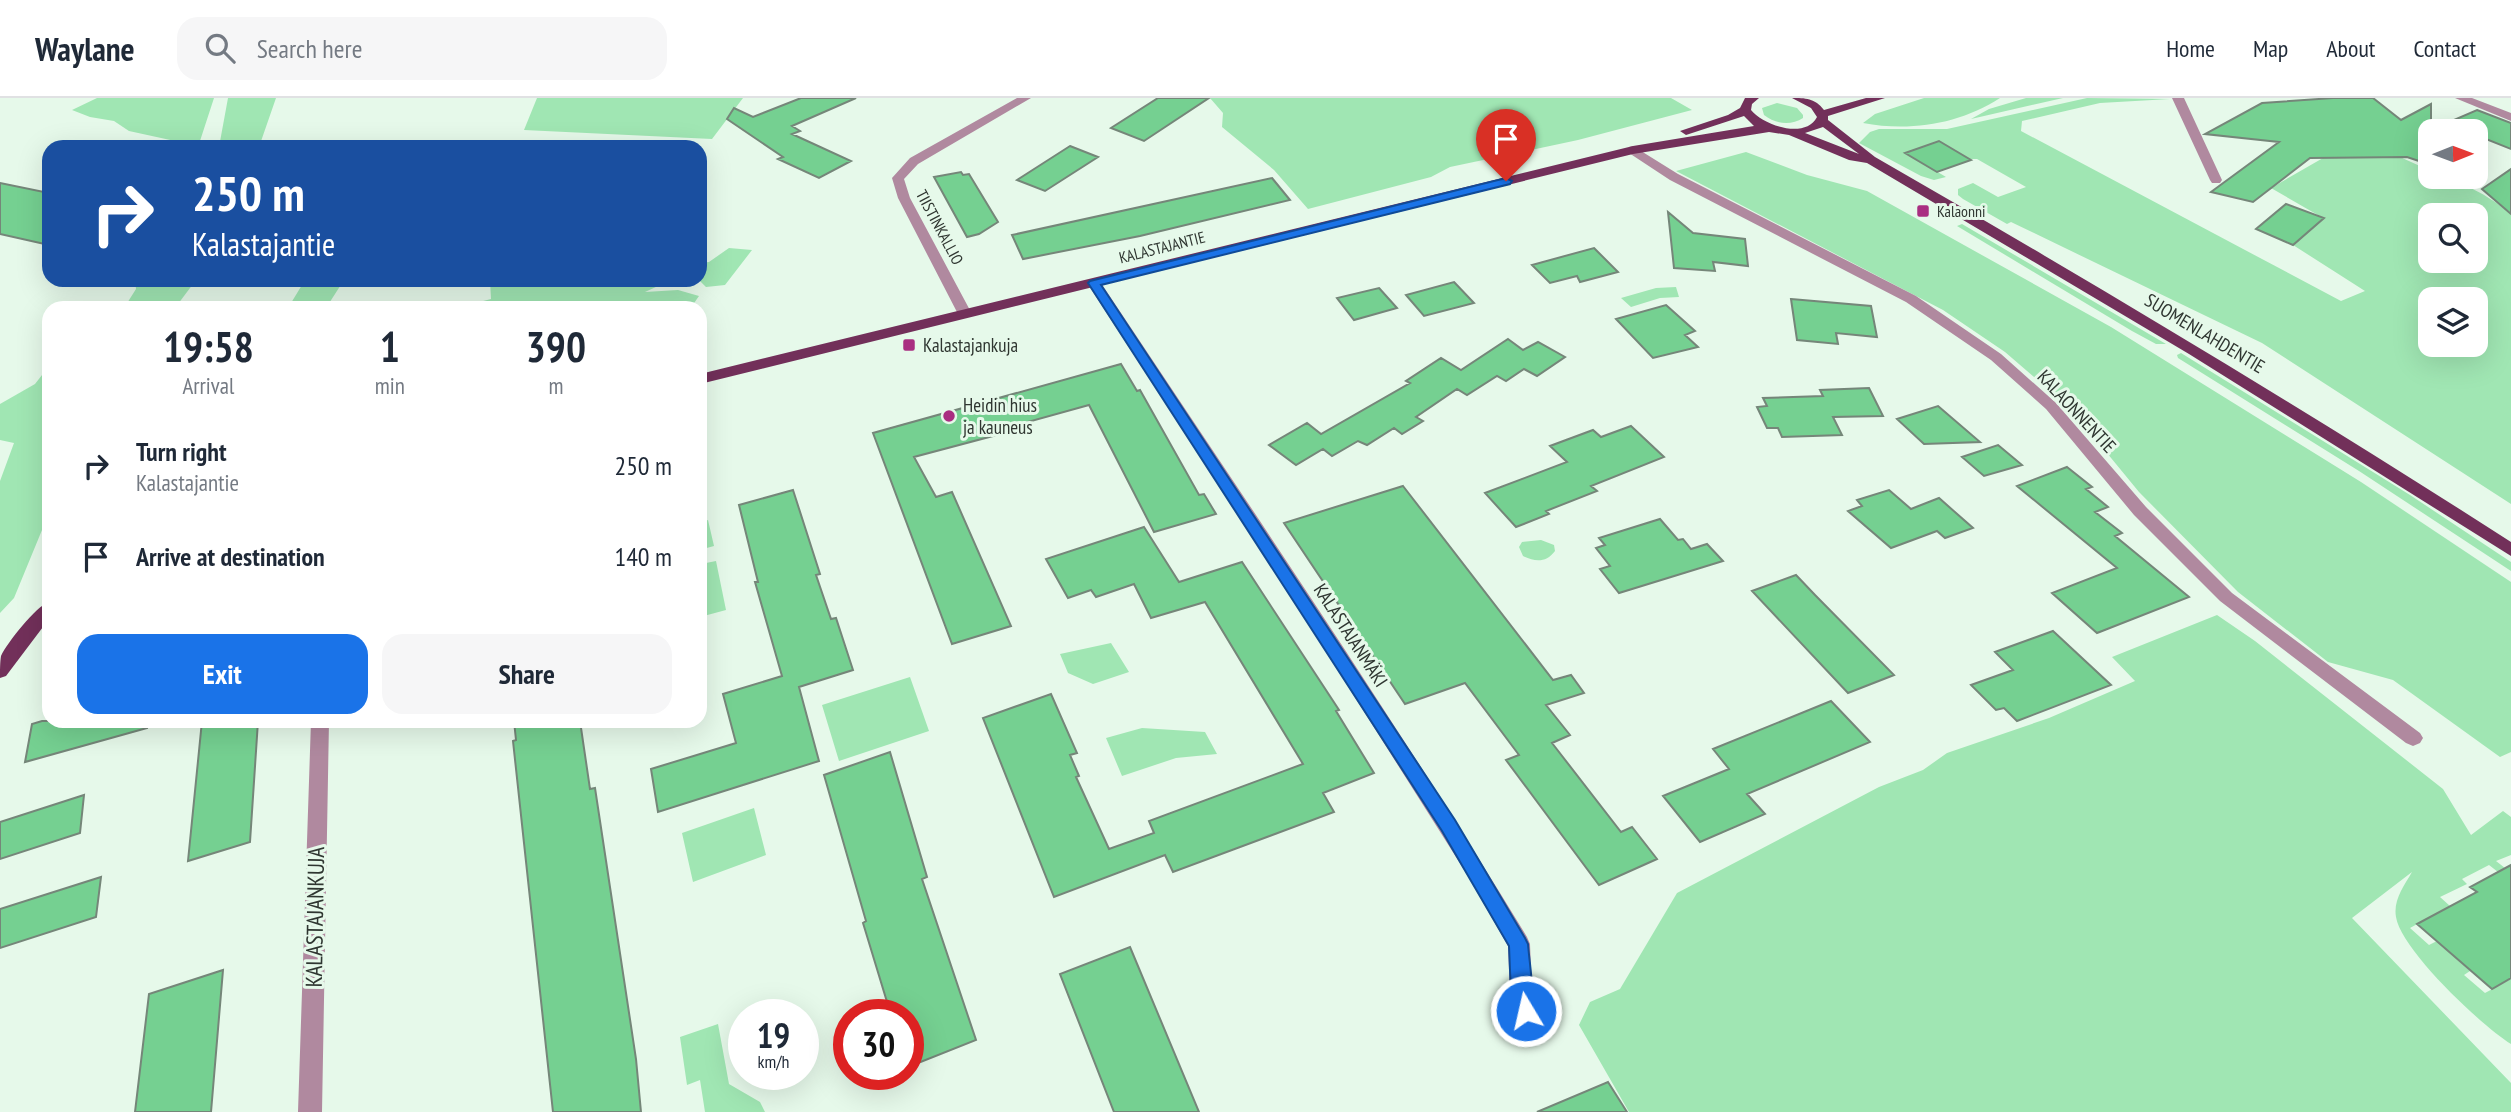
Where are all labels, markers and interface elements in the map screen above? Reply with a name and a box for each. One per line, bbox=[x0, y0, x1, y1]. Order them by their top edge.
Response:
search box bbox=[177, 17, 667, 80]
text: Waylane bbox=[35, 27, 135, 70]
icon: search bbox=[201, 29, 239, 67]
text: Search here bbox=[257, 32, 362, 65]
text: Home bbox=[2166, 33, 2215, 64]
text: Map bbox=[2253, 33, 2288, 64]
text: About bbox=[2326, 33, 2375, 64]
text: Contact bbox=[2413, 33, 2476, 64]
pin bbox=[1476, 109, 1536, 181]
north arrow bbox=[2418, 119, 2488, 189]
map controls bbox=[2418, 119, 2488, 357]
icon: arrive bbox=[1487, 120, 1525, 158]
text: 250 m bbox=[192, 161, 305, 225]
icon: right bbox=[77, 168, 168, 259]
street label: TIISTINKALLIO bbox=[912, 186, 968, 268]
place label: Kalaonni bbox=[1937, 201, 1986, 221]
marker: Kalaonni bbox=[1915, 203, 1931, 219]
button: search bbox=[2418, 203, 2488, 273]
text: Kalastajantie bbox=[192, 223, 335, 265]
street label: KALASTAJANTIE bbox=[1117, 227, 1207, 267]
button: layers bbox=[2418, 287, 2488, 357]
street label: SUOMENLAHDENTIE bbox=[2141, 288, 2269, 378]
text: 19:58 bbox=[163, 319, 254, 374]
text: 1 bbox=[380, 319, 400, 374]
text: 390 bbox=[526, 319, 586, 374]
place label: Kalastajankuja bbox=[923, 333, 1018, 357]
marker: Kalastajankuja bbox=[901, 337, 917, 353]
street label: KALAONNENTIE bbox=[2032, 364, 2122, 458]
text: Arrival bbox=[182, 371, 234, 400]
text: min bbox=[375, 371, 405, 400]
text: m bbox=[548, 371, 563, 400]
place label: Heidin hius ja kauneus bbox=[963, 393, 1037, 439]
marker: Heidin hius ja kauneus bbox=[941, 408, 957, 424]
text: Turn right bbox=[136, 435, 227, 468]
icon: right bbox=[77, 447, 115, 485]
text: 250 m bbox=[614, 449, 672, 482]
text: Kalastajantie bbox=[136, 468, 239, 497]
icon: arrive bbox=[77, 538, 115, 576]
text: Arrive at destination bbox=[136, 540, 325, 573]
text: 140 m bbox=[614, 540, 672, 573]
street label: KALASTAJANMÄKI bbox=[1309, 579, 1393, 691]
button: Exit bbox=[77, 634, 368, 714]
button: Share bbox=[382, 634, 672, 714]
street label: KALASTAJANKUJA bbox=[299, 846, 330, 987]
position arrow bbox=[1489, 974, 1563, 1048]
speed limit sign: 30 bbox=[833, 999, 924, 1090]
text: 19 bbox=[757, 1012, 790, 1058]
text: km/h bbox=[758, 1050, 789, 1073]

